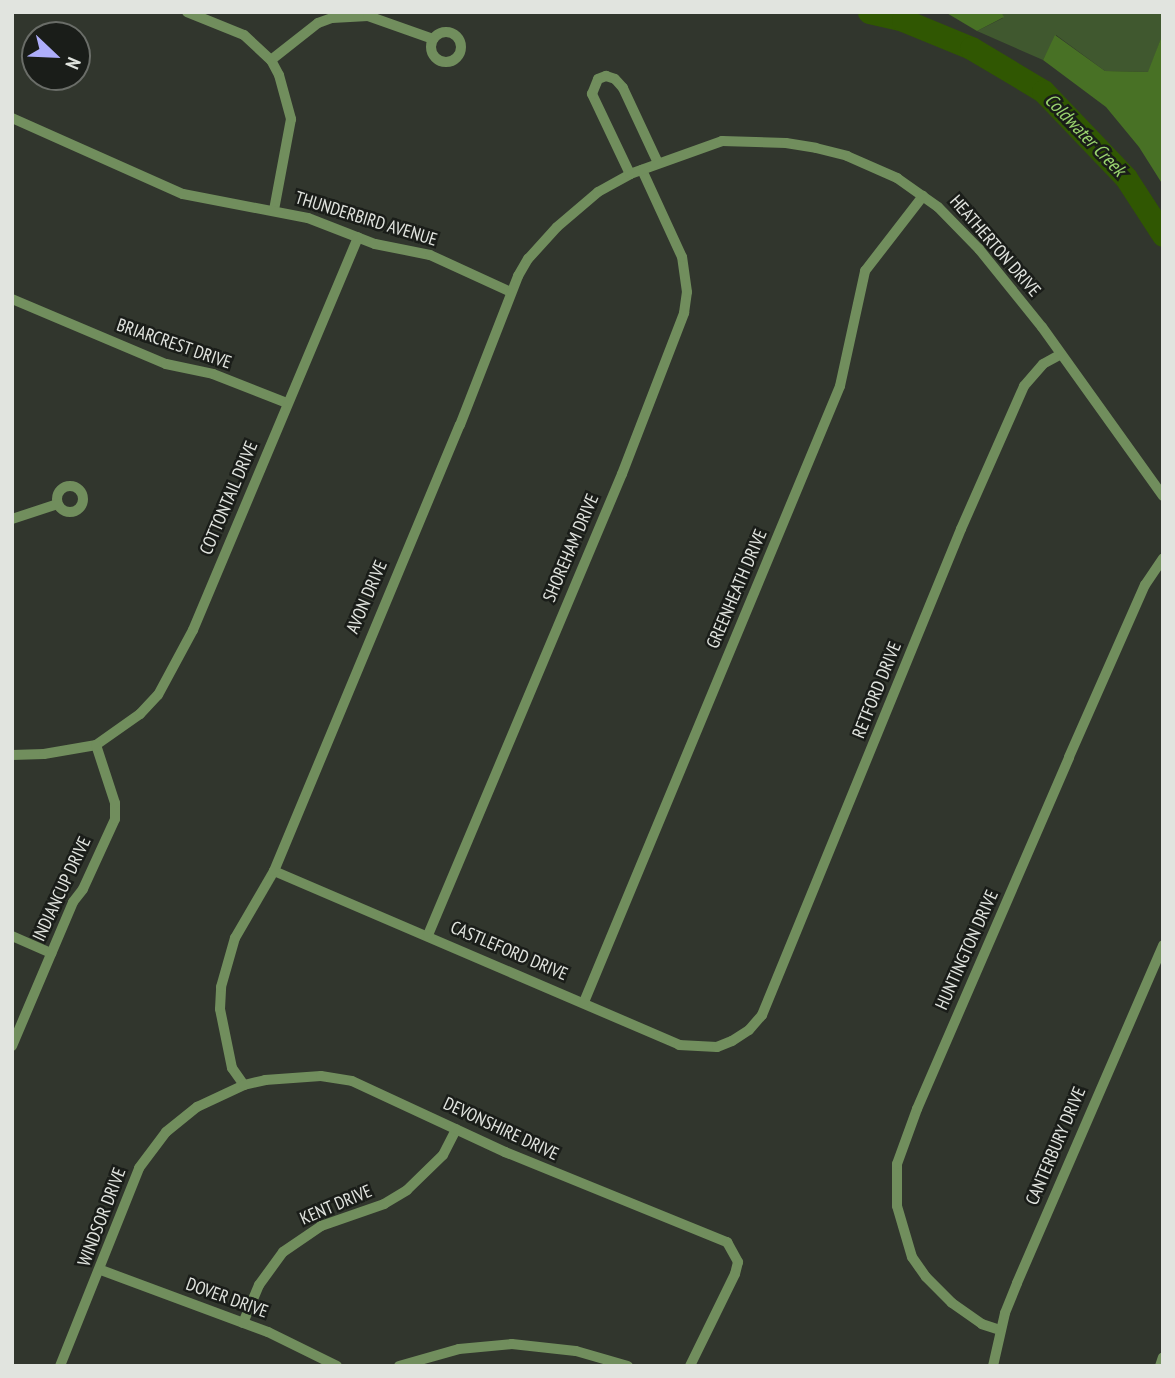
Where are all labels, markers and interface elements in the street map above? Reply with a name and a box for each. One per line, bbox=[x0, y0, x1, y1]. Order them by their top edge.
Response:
north arrow bbox=[21, 21, 91, 91]
text: N bbox=[60, 54, 87, 73]
water label: Coldwater Creek bbox=[1040, 89, 1130, 181]
street label: THUNDERBIRD AVENUE bbox=[292, 187, 440, 251]
street label: HEATHERTON DRIVE bbox=[945, 191, 1045, 301]
street label: BRIARCREST DRIVE bbox=[114, 314, 234, 374]
street label: COTTONTAIL DRIVE bbox=[195, 438, 263, 558]
street label: SHOREHAM DRIVE bbox=[539, 491, 603, 605]
street label: GREENHEATH DRIVE bbox=[702, 526, 772, 652]
street label: AVON DRIVE bbox=[342, 557, 392, 637]
street label: RETFORD DRIVE bbox=[848, 639, 906, 741]
street label: INDIANCUP DRIVE bbox=[28, 833, 96, 945]
street label: HUNTINGTON DRIVE bbox=[931, 887, 1003, 1013]
street label: CASTLEFORD DRIVE bbox=[447, 917, 571, 985]
street label: CANTERBURY DRIVE bbox=[1021, 1084, 1091, 1208]
street label: DEVONSHIRE DRIVE bbox=[440, 1093, 562, 1165]
street label: WINDSOR DRIVE bbox=[73, 1165, 131, 1269]
street label: KENT DRIVE bbox=[297, 1180, 375, 1230]
street label: DOVER DRIVE bbox=[183, 1273, 271, 1323]

